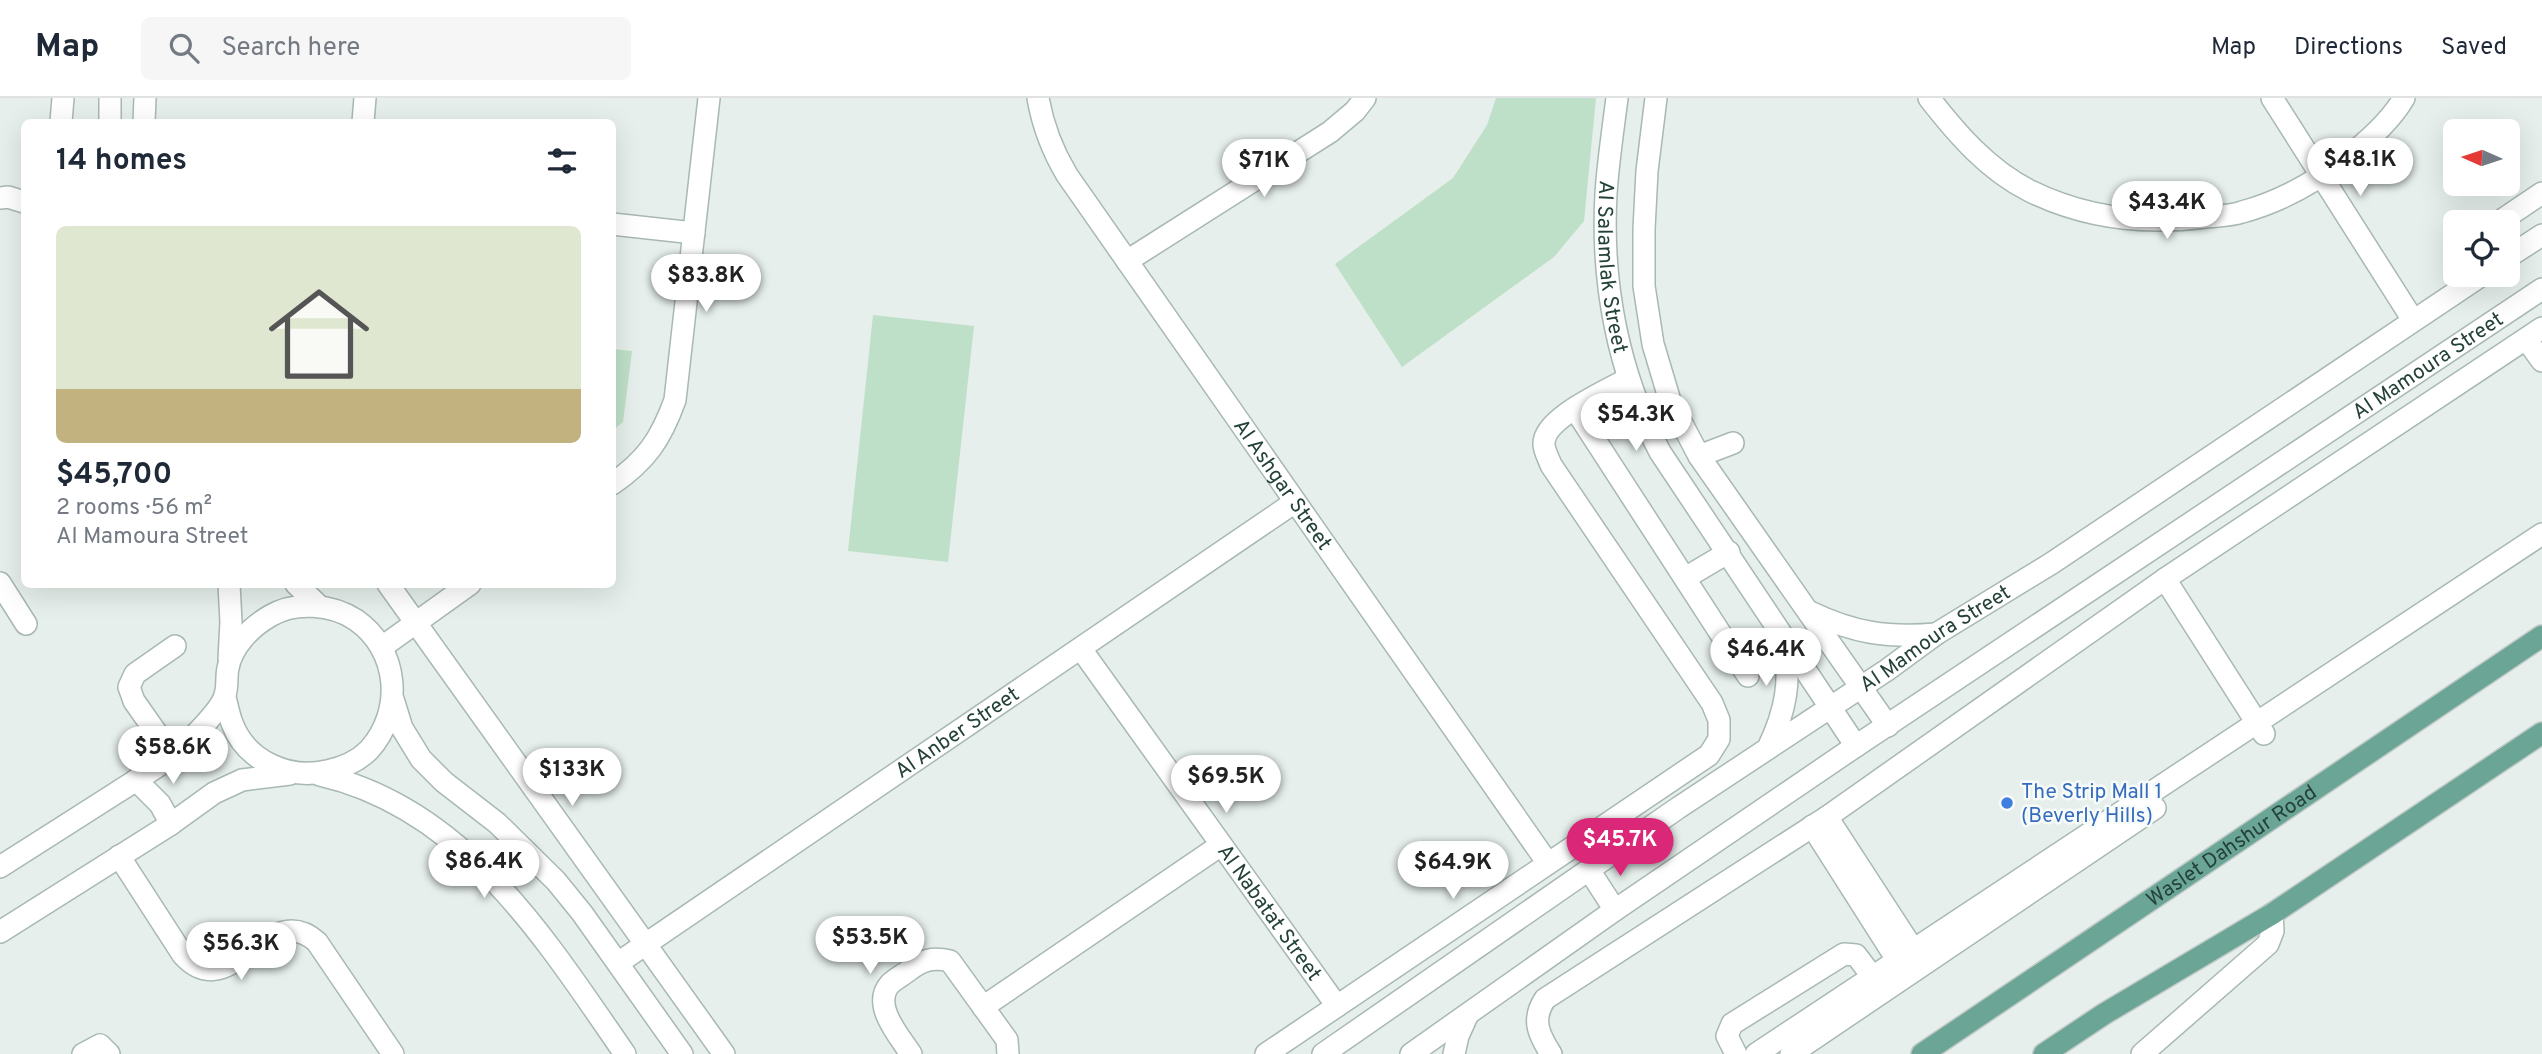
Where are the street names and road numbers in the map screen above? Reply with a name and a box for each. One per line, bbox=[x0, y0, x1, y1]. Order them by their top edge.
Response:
street label: Al Salamlak Street bbox=[1590, 180, 1633, 356]
street label: Al Mamoura Street bbox=[2348, 307, 2509, 426]
street label: Al Ashgar Street bbox=[1227, 414, 1337, 556]
street label: Al Mamoura Street bbox=[1855, 580, 2016, 699]
street label: Al Anber Street bbox=[890, 682, 1025, 785]
street label: Waslet Dahshur Road bbox=[2142, 780, 2322, 914]
street label: Al Nabatat Street bbox=[1210, 839, 1327, 987]

